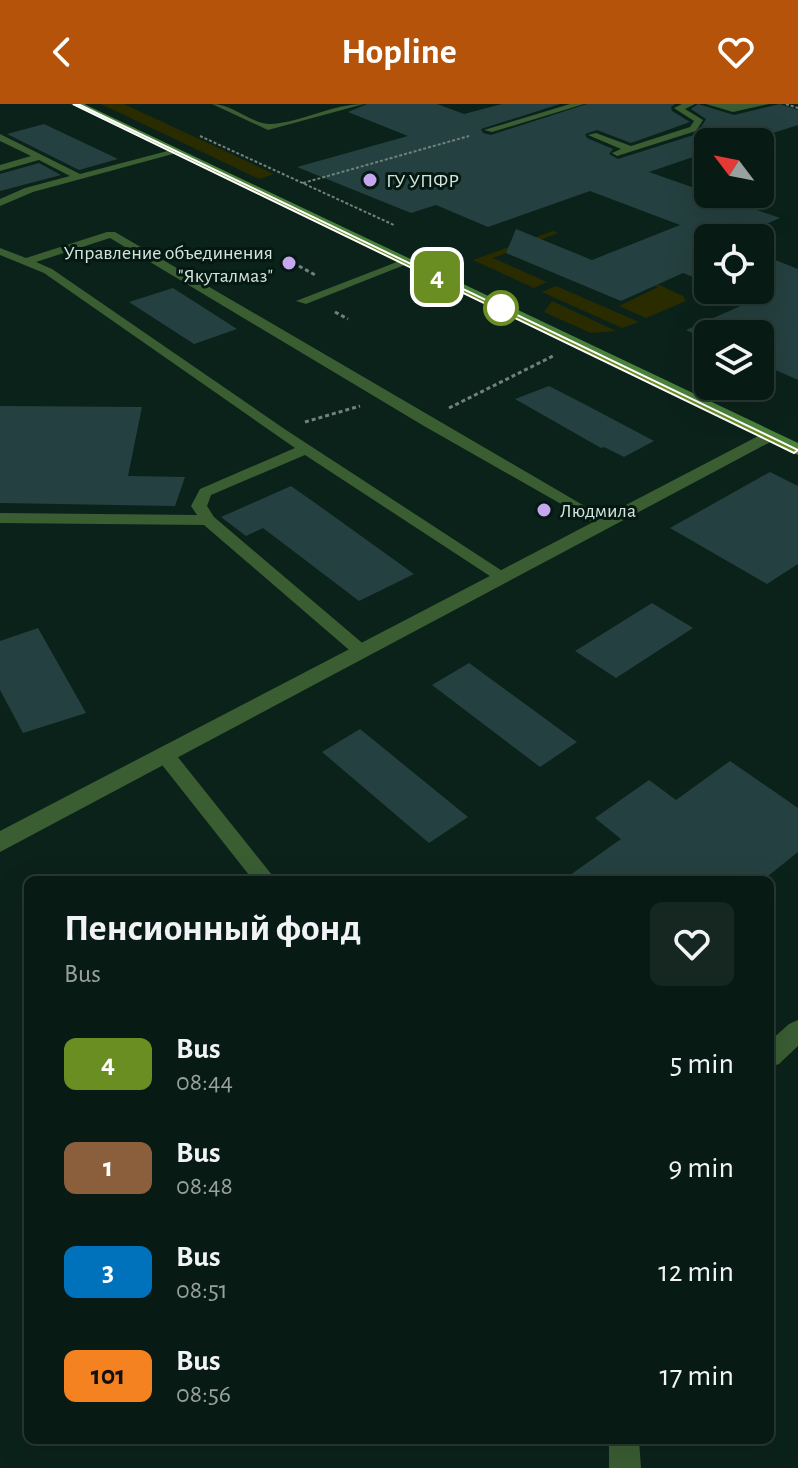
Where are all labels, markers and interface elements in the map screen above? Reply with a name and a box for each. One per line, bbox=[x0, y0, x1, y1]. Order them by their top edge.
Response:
icon: back bbox=[40, 30, 84, 74]
icon: heart bbox=[714, 30, 758, 74]
text: Hopline bbox=[341, 34, 457, 70]
north arrow bbox=[694, 128, 774, 208]
map controls bbox=[694, 128, 774, 400]
marker: ГУ УПФР bbox=[361, 171, 379, 189]
place label: ГУ УПФР bbox=[386, 171, 459, 191]
button: locate bbox=[694, 224, 774, 304]
place label: Управление объединения "Якуталмаз" bbox=[63, 243, 273, 286]
line badge: 4 bbox=[411, 251, 463, 303]
marker: Управление объединения "Якуталмаз" bbox=[280, 254, 298, 272]
text: 4 bbox=[430, 263, 444, 291]
unlabelled marker bbox=[484, 291, 518, 325]
button: layers bbox=[694, 320, 774, 400]
marker: Людмила bbox=[535, 501, 553, 519]
place label: Людмила bbox=[560, 501, 636, 521]
button: heart bbox=[650, 902, 734, 986]
text: Пенсионный фонд bbox=[64, 910, 361, 948]
text: Bus bbox=[64, 961, 101, 987]
text: Bus bbox=[176, 1034, 221, 1064]
text: 5 min bbox=[670, 1049, 734, 1079]
text: 4 bbox=[101, 1050, 115, 1078]
text: 08:44 bbox=[176, 1069, 233, 1095]
text: Bus bbox=[176, 1138, 221, 1168]
text: 9 min bbox=[668, 1153, 734, 1183]
text: 1 bbox=[103, 1154, 113, 1182]
text: 08:48 bbox=[176, 1173, 233, 1199]
text: Bus bbox=[176, 1242, 221, 1272]
text: 12 min bbox=[658, 1257, 734, 1287]
text: 3 bbox=[102, 1258, 114, 1286]
text: 08:51 bbox=[176, 1277, 228, 1303]
text: Bus bbox=[176, 1346, 221, 1376]
text: 17 min bbox=[659, 1361, 734, 1391]
text: 101 bbox=[91, 1362, 125, 1390]
text: 08:56 bbox=[176, 1381, 231, 1407]

